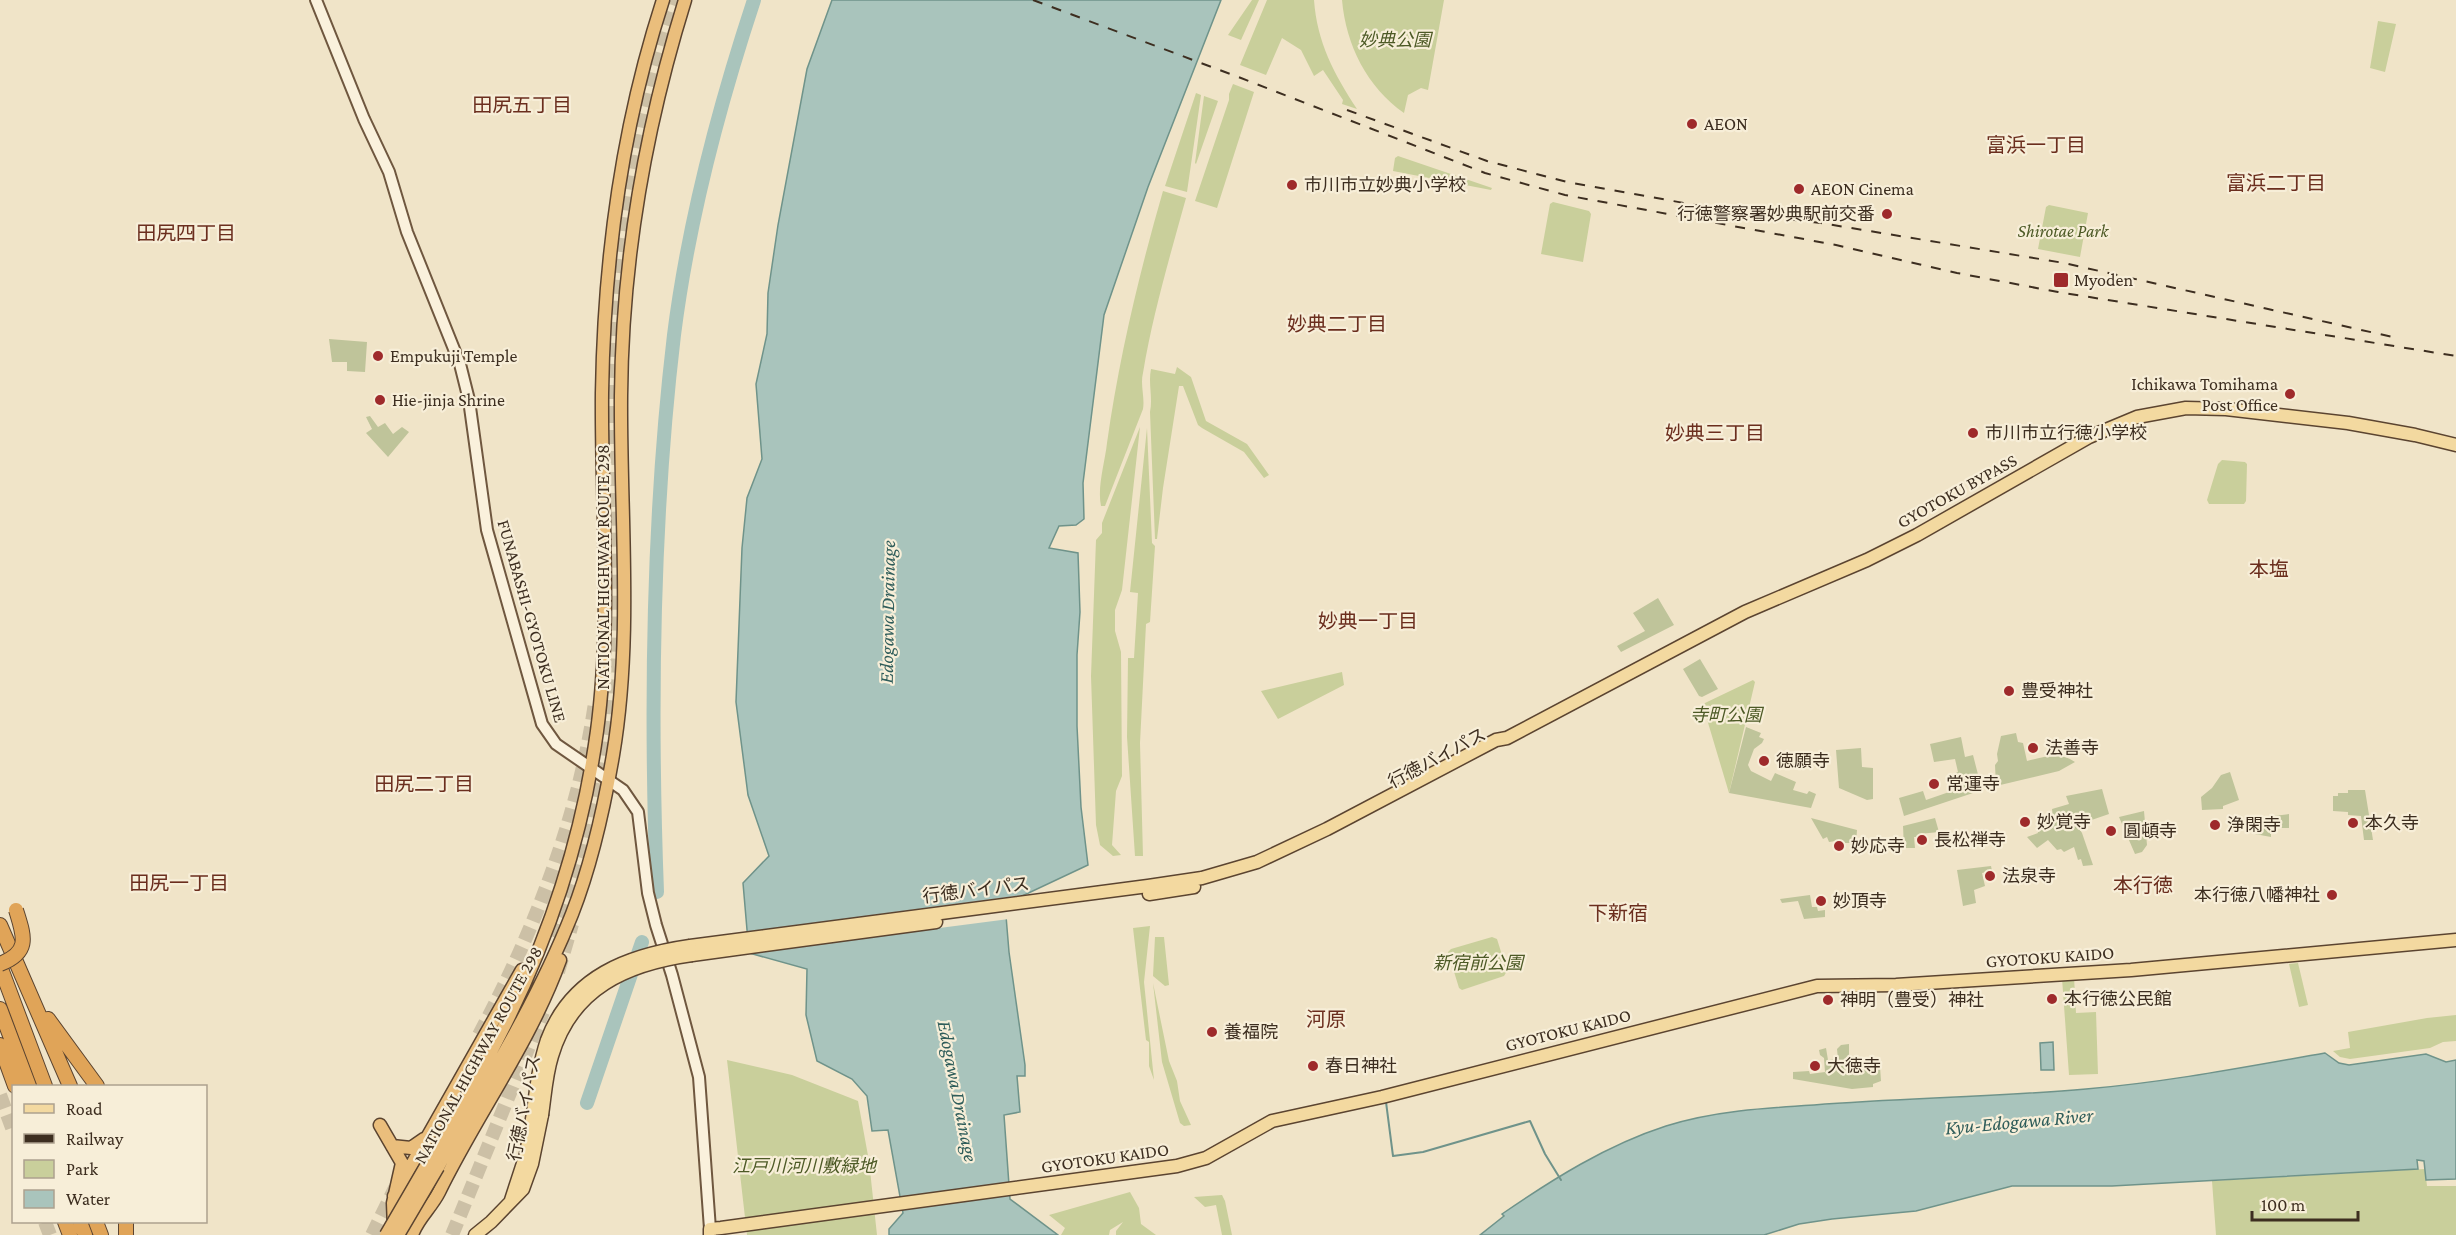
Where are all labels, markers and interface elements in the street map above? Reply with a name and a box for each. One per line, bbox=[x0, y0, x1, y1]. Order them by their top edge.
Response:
park label: 妙典公園 bbox=[1359, 30, 1434, 50]
district label: 田尻五丁目 bbox=[472, 94, 572, 116]
place label: AEON bbox=[1704, 114, 1748, 134]
marker: AEON bbox=[1685, 117, 1699, 131]
district label: 富浜一丁目 bbox=[1986, 134, 2086, 156]
district label: 富浜二丁目 bbox=[2226, 172, 2326, 194]
place label: 市川市立妙典小学校 bbox=[1304, 175, 1466, 195]
marker: 市川市立妙典小学校 bbox=[1285, 178, 1299, 192]
place label: AEON Cinema bbox=[1811, 179, 1914, 199]
marker: AEON Cinema bbox=[1792, 182, 1806, 196]
place label: 行徳警察署妙典駅前交番 bbox=[1677, 204, 1875, 224]
marker: 行徳警察署妙典駅前交番 bbox=[1880, 207, 1894, 221]
park label: Shirotae Park bbox=[2018, 221, 2110, 241]
district label: 田尻四丁目 bbox=[136, 222, 236, 244]
place label: Myoden bbox=[2074, 270, 2133, 290]
marker: Myoden bbox=[2052, 271, 2070, 289]
district label: 妙典二丁目 bbox=[1287, 313, 1387, 335]
place label: Empukuji Temple bbox=[390, 346, 517, 367]
marker: Empukuji Temple bbox=[371, 349, 385, 363]
place label: Ichikawa Tomihama Post Office bbox=[2131, 374, 2278, 415]
marker: Ichikawa Tomihama Post Office bbox=[2283, 387, 2297, 401]
place label: Hie-jinja Shrine bbox=[392, 390, 505, 411]
marker: Hie-jinja Shrine bbox=[373, 393, 387, 407]
district label: 妙典三丁目 bbox=[1665, 422, 1765, 444]
place label: 市川市立行徳小学校 bbox=[1985, 423, 2147, 443]
marker: 市川市立行徳小学校 bbox=[1966, 426, 1980, 440]
street label: NATIONAL HIGHWAY ROUTE 298 bbox=[593, 444, 613, 690]
street label: GYOTOKU BYPASS bbox=[1894, 450, 2020, 532]
street label: FUNABASHI-GYOTOKU LINE bbox=[493, 517, 571, 725]
water label: Edogawa Drainage bbox=[875, 540, 900, 684]
district label: 本塩 bbox=[2249, 558, 2289, 580]
district label: 妙典一丁目 bbox=[1318, 610, 1418, 632]
place label: 豊受神社 bbox=[2021, 681, 2093, 701]
marker: 豊受神社 bbox=[2002, 684, 2016, 698]
park label: 寺町公園 bbox=[1690, 705, 1765, 725]
street label: 行徳バイパス bbox=[1385, 724, 1489, 792]
place label: 法善寺 bbox=[2045, 738, 2099, 758]
marker: 法善寺 bbox=[2026, 741, 2040, 755]
place label: 徳願寺 bbox=[1776, 751, 1830, 771]
marker: 徳願寺 bbox=[1757, 754, 1771, 768]
district label: 田尻二丁目 bbox=[374, 773, 474, 795]
place label: 常運寺 bbox=[1946, 774, 2000, 794]
marker: 常運寺 bbox=[1927, 777, 1941, 791]
place label: 妙覚寺 bbox=[2037, 812, 2091, 832]
place label: 本久寺 bbox=[2365, 813, 2419, 833]
marker: 妙覚寺 bbox=[2018, 815, 2032, 829]
place label: 浄閑寺 bbox=[2227, 815, 2281, 835]
marker: 本久寺 bbox=[2346, 816, 2360, 830]
marker: 浄閑寺 bbox=[2208, 818, 2222, 832]
place label: 圓頓寺 bbox=[2123, 821, 2177, 841]
marker: 圓頓寺 bbox=[2104, 824, 2118, 838]
place label: 長松禅寺 bbox=[1934, 830, 2006, 850]
marker: 長松禅寺 bbox=[1915, 833, 1929, 847]
place label: 妙応寺 bbox=[1851, 836, 1905, 856]
marker: 妙応寺 bbox=[1832, 839, 1846, 853]
place label: 法泉寺 bbox=[2002, 866, 2056, 886]
marker: 法泉寺 bbox=[1983, 869, 1997, 883]
district label: 田尻一丁目 bbox=[129, 872, 229, 894]
street label: 行徳バイパス bbox=[921, 874, 1031, 906]
district label: 本行徳 bbox=[2113, 874, 2173, 896]
place label: 本行徳八幡神社 bbox=[2194, 885, 2320, 905]
marker: 本行徳八幡神社 bbox=[2325, 888, 2339, 902]
place label: 妙頂寺 bbox=[1833, 891, 1887, 911]
marker: 妙頂寺 bbox=[1814, 894, 1828, 908]
district label: 下新宿 bbox=[1588, 902, 1648, 924]
street label: NATIONAL HIGHWAY ROUTE 298 bbox=[410, 943, 546, 1167]
street label: GYOTOKU KAIDO bbox=[1985, 943, 2115, 971]
park label: 新宿前公園 bbox=[1433, 953, 1526, 973]
place label: 本行徳公民館 bbox=[2064, 989, 2172, 1009]
place label: 神明（豊受）神社 bbox=[1840, 990, 1984, 1010]
marker: 本行徳公民館 bbox=[2045, 992, 2059, 1006]
marker: 神明（豊受）神社 bbox=[1821, 993, 1835, 1007]
street label: GYOTOKU KAIDO bbox=[1503, 1005, 1633, 1055]
district label: 河原 bbox=[1306, 1008, 1346, 1030]
water label: Edogawa Drainage bbox=[933, 1018, 983, 1164]
place label: 養福院 bbox=[1224, 1022, 1278, 1042]
marker: 養福院 bbox=[1205, 1025, 1219, 1039]
street label: 行徳バイパス bbox=[504, 1053, 544, 1163]
place label: 春日神社 bbox=[1325, 1056, 1397, 1076]
place label: 大徳寺 bbox=[1827, 1056, 1881, 1076]
marker: 春日神社 bbox=[1306, 1059, 1320, 1073]
marker: 大徳寺 bbox=[1808, 1059, 1822, 1073]
legend bbox=[12, 1085, 207, 1223]
text: Road bbox=[66, 1099, 103, 1119]
water label: Kyu-Edogawa River bbox=[1944, 1103, 2095, 1139]
text: Railway bbox=[66, 1129, 124, 1149]
street label: GYOTOKU KAIDO bbox=[1040, 1139, 1170, 1177]
park label: 江戸川河川敷緑地 bbox=[732, 1156, 878, 1176]
text: Park bbox=[66, 1159, 98, 1179]
scale bar bbox=[2252, 1184, 2358, 1222]
text: Water bbox=[66, 1189, 111, 1209]
text: 100 m bbox=[2261, 1195, 2306, 1215]

